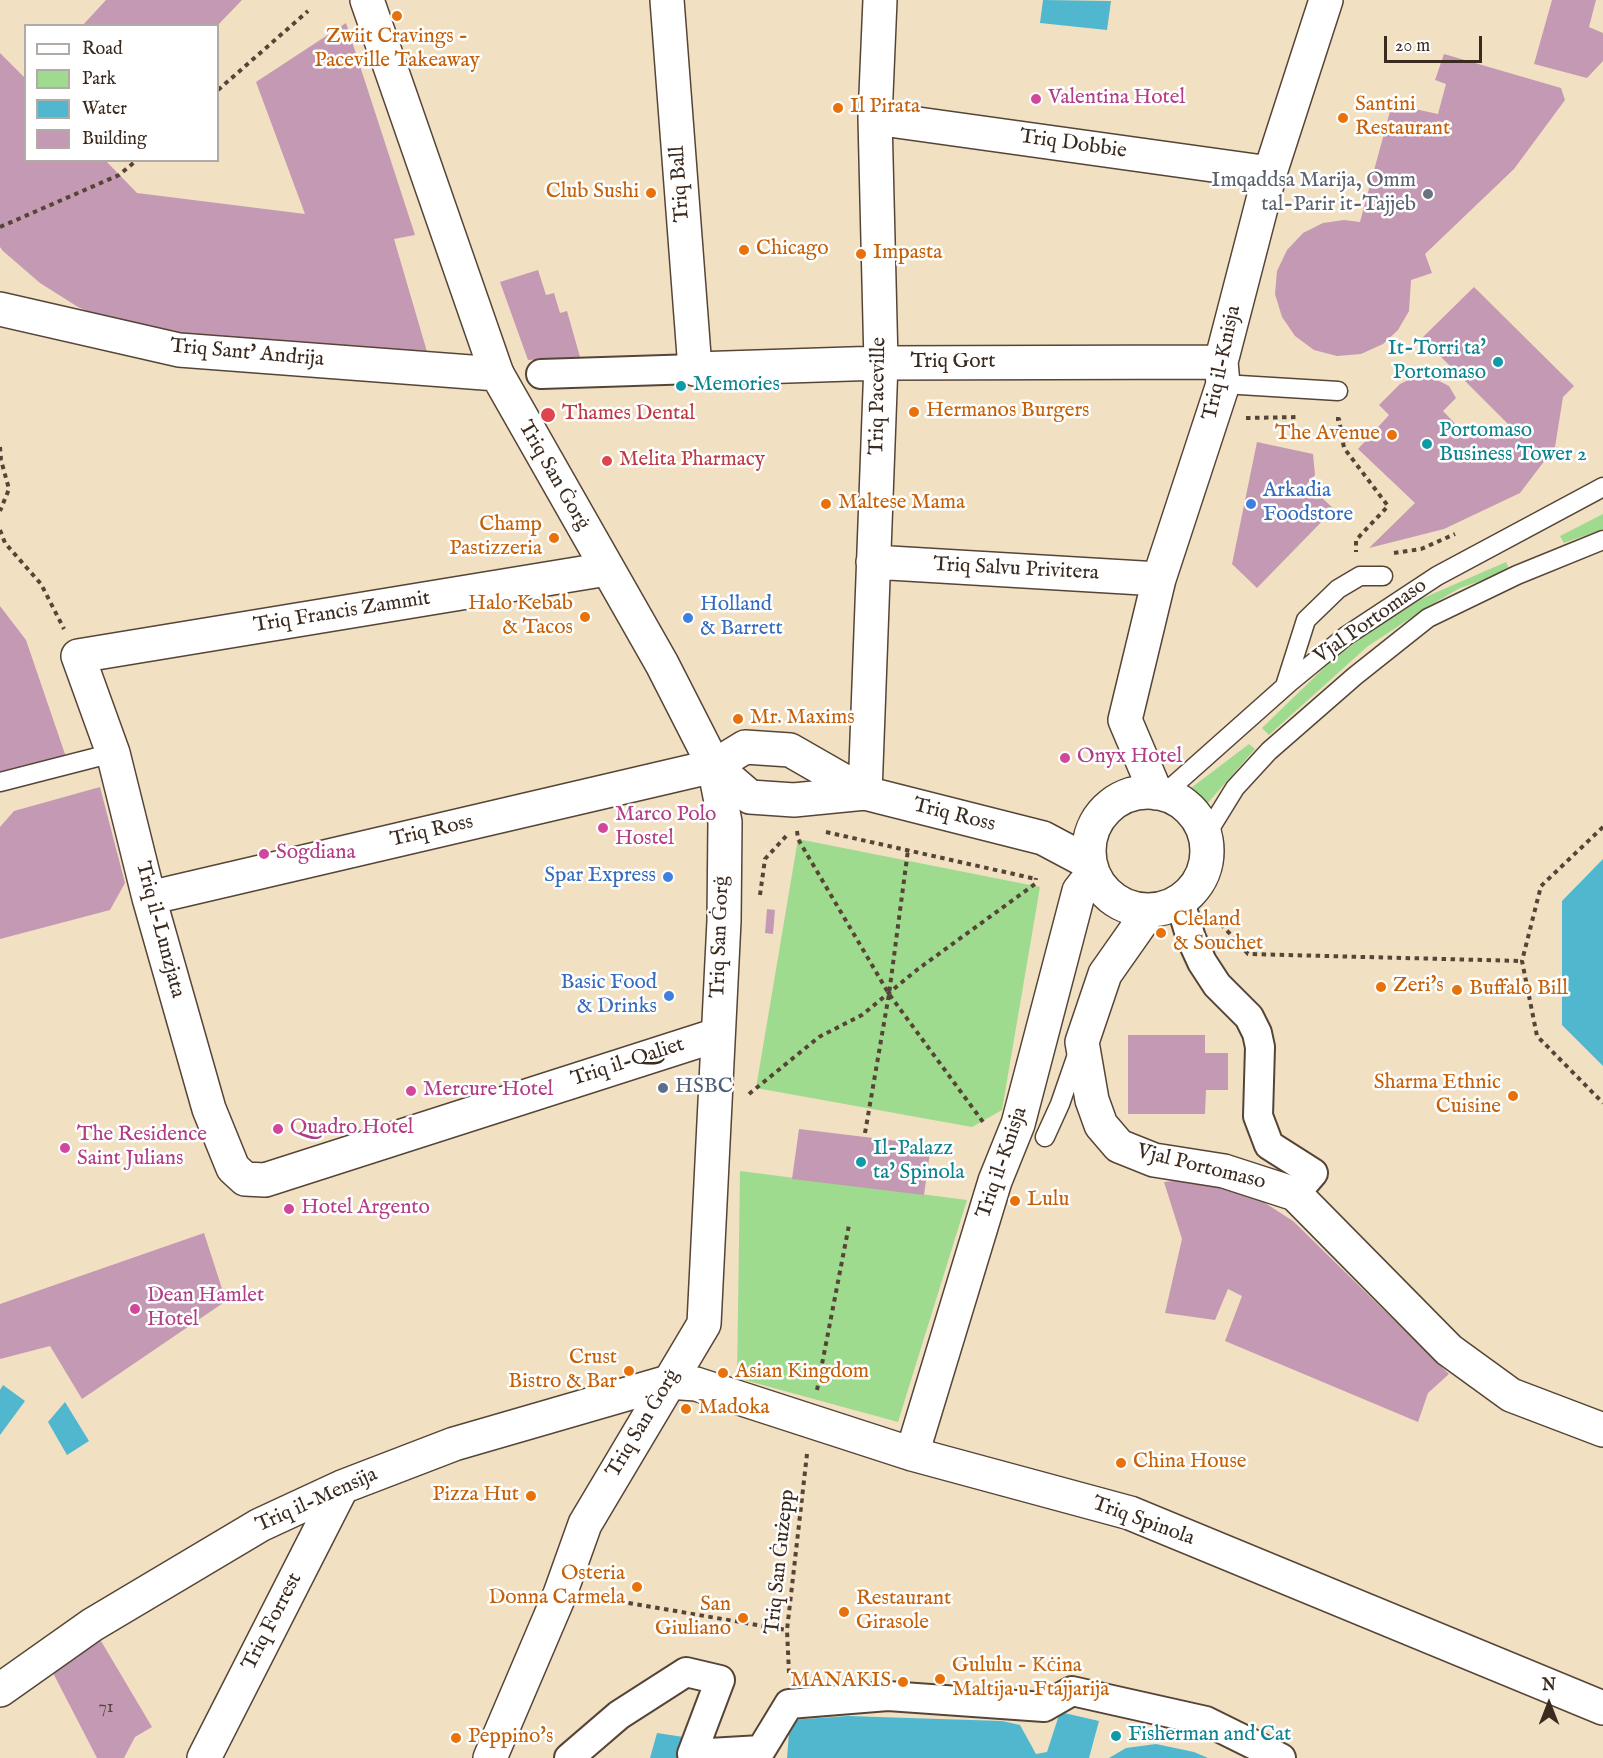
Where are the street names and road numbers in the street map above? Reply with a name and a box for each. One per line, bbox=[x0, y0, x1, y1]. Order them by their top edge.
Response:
street label: Triq Dobbie bbox=[1018, 125, 1128, 165]
street label: Triq Ball bbox=[666, 145, 696, 223]
street label: Triq il-Knisja bbox=[1199, 303, 1247, 423]
street label: Triq Sant' Andrija bbox=[169, 335, 325, 373]
street label: Triq Paceville bbox=[865, 337, 893, 455]
street label: Triq Gort bbox=[911, 350, 995, 376]
street label: Triq San Ġorġ bbox=[512, 417, 594, 535]
street label: Triq Salvu Privitera bbox=[932, 553, 1100, 587]
street label: Vjal Portomaso bbox=[1310, 574, 1432, 670]
street label: Triq Francis Zammit bbox=[252, 587, 432, 639]
street label: Triq Ross bbox=[910, 794, 998, 838]
street label: Triq Ross bbox=[388, 810, 476, 854]
street label: Triq il-Lunzjata bbox=[129, 859, 189, 1001]
street label: Triq San Ġorġ bbox=[706, 875, 736, 999]
street label: Triq il-Qaliet bbox=[568, 1033, 688, 1093]
street label: Triq il-Knisja bbox=[972, 1104, 1034, 1222]
street label: Vjal Portomaso bbox=[1134, 1140, 1268, 1196]
street label: Triq San Ġorġ bbox=[602, 1365, 686, 1483]
street label: Triq il-Mensija bbox=[252, 1463, 382, 1539]
street label: Triq San Ġużepp bbox=[761, 1488, 801, 1636]
street label: Triq Spinola bbox=[1088, 1492, 1198, 1552]
street label: Triq Forrest bbox=[238, 1569, 308, 1675]

